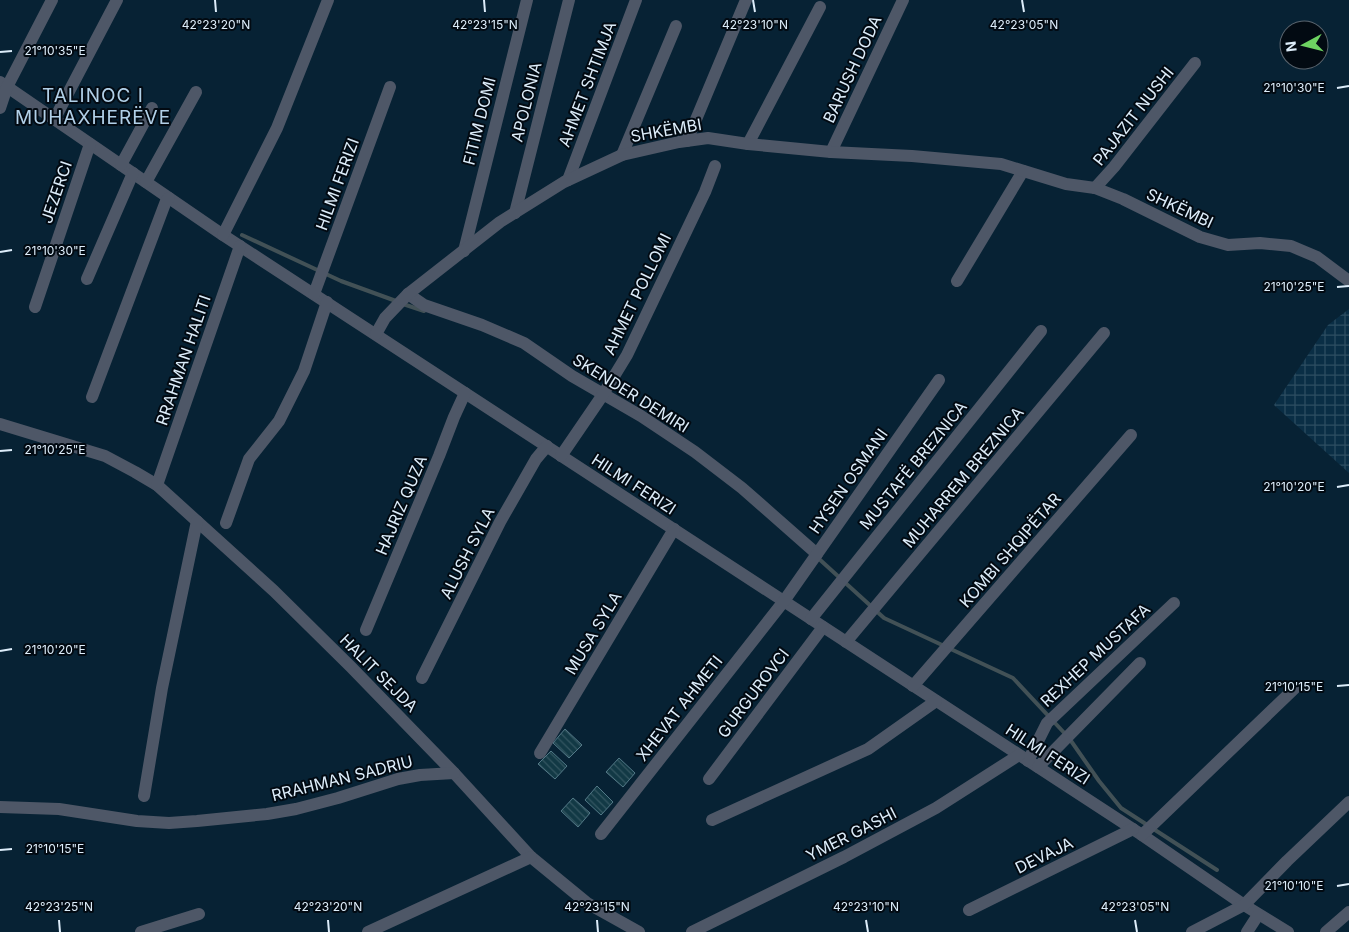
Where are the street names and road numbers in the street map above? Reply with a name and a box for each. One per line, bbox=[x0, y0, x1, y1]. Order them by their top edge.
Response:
street label: BARUSH DODA bbox=[818, 12, 886, 126]
street label: AHMET SHTIMJA bbox=[554, 18, 620, 150]
street label: APOLONIA bbox=[506, 60, 546, 144]
street label: PAJAZIT NUSHI bbox=[1088, 63, 1178, 169]
street label: FITIM DOMI bbox=[458, 75, 500, 167]
street label: SHKËMBI bbox=[629, 114, 703, 146]
street label: HILMI FERIZI bbox=[311, 135, 363, 233]
street label: JEZERCI bbox=[36, 158, 76, 226]
street label: SHKËMBI bbox=[1143, 184, 1217, 232]
street label: AHMET POLLOMI bbox=[599, 230, 675, 358]
street label: RRAHMAN HALITI bbox=[151, 292, 215, 428]
street label: SKENDER DEMIRI bbox=[569, 349, 693, 437]
street label: MUSTAFË BREZNICA bbox=[855, 397, 971, 533]
street label: MUHARREM BREZNICA bbox=[898, 403, 1028, 551]
street label: HYSEN OSMANI bbox=[804, 425, 892, 537]
street label: HILMI FERIZI bbox=[588, 449, 680, 519]
street label: HAJRIZ QUZA bbox=[371, 452, 431, 558]
street label: KOMBI SHQIPËTAR bbox=[955, 489, 1065, 611]
street label: ALUSH SYLA bbox=[435, 504, 499, 602]
street label: MUSA SYLA bbox=[560, 588, 626, 678]
street label: REXHEP MUSTAFA bbox=[1036, 599, 1154, 711]
street label: HALIT SEJDA bbox=[336, 630, 422, 716]
street label: GURGUROVCI bbox=[713, 644, 793, 742]
street label: XHEVAT AHMETI bbox=[632, 651, 726, 765]
street label: HILMI FERIZI bbox=[1002, 719, 1094, 789]
street label: RRAHMAN SADRIU bbox=[269, 751, 415, 805]
street label: YMER GASHI bbox=[802, 803, 900, 865]
street label: DEVAJA bbox=[1012, 832, 1076, 878]

